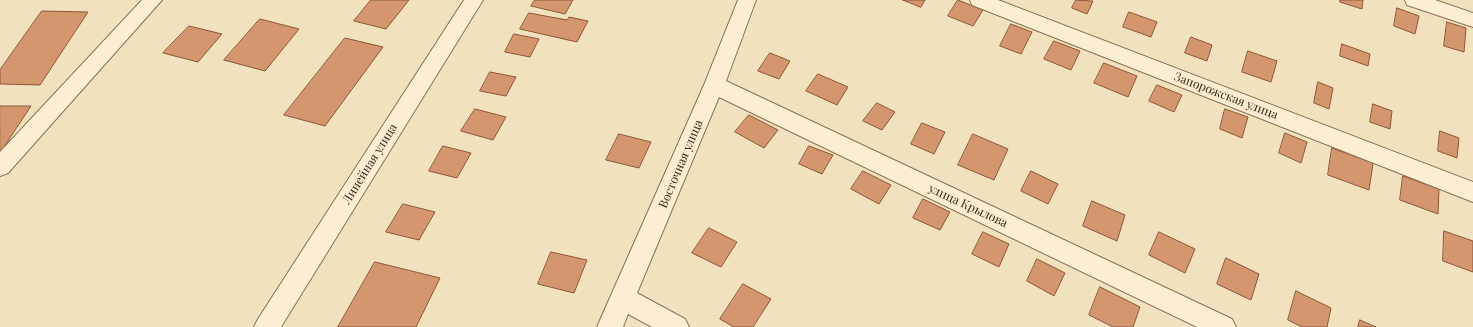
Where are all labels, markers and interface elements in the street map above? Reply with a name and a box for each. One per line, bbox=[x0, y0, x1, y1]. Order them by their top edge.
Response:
street label: Запорожская улица bbox=[1172, 70, 1280, 122]
street label: Восточная улица bbox=[656, 118, 706, 210]
street label: Линейная улица bbox=[340, 121, 400, 207]
street label: улица Крылова bbox=[926, 181, 1010, 231]

